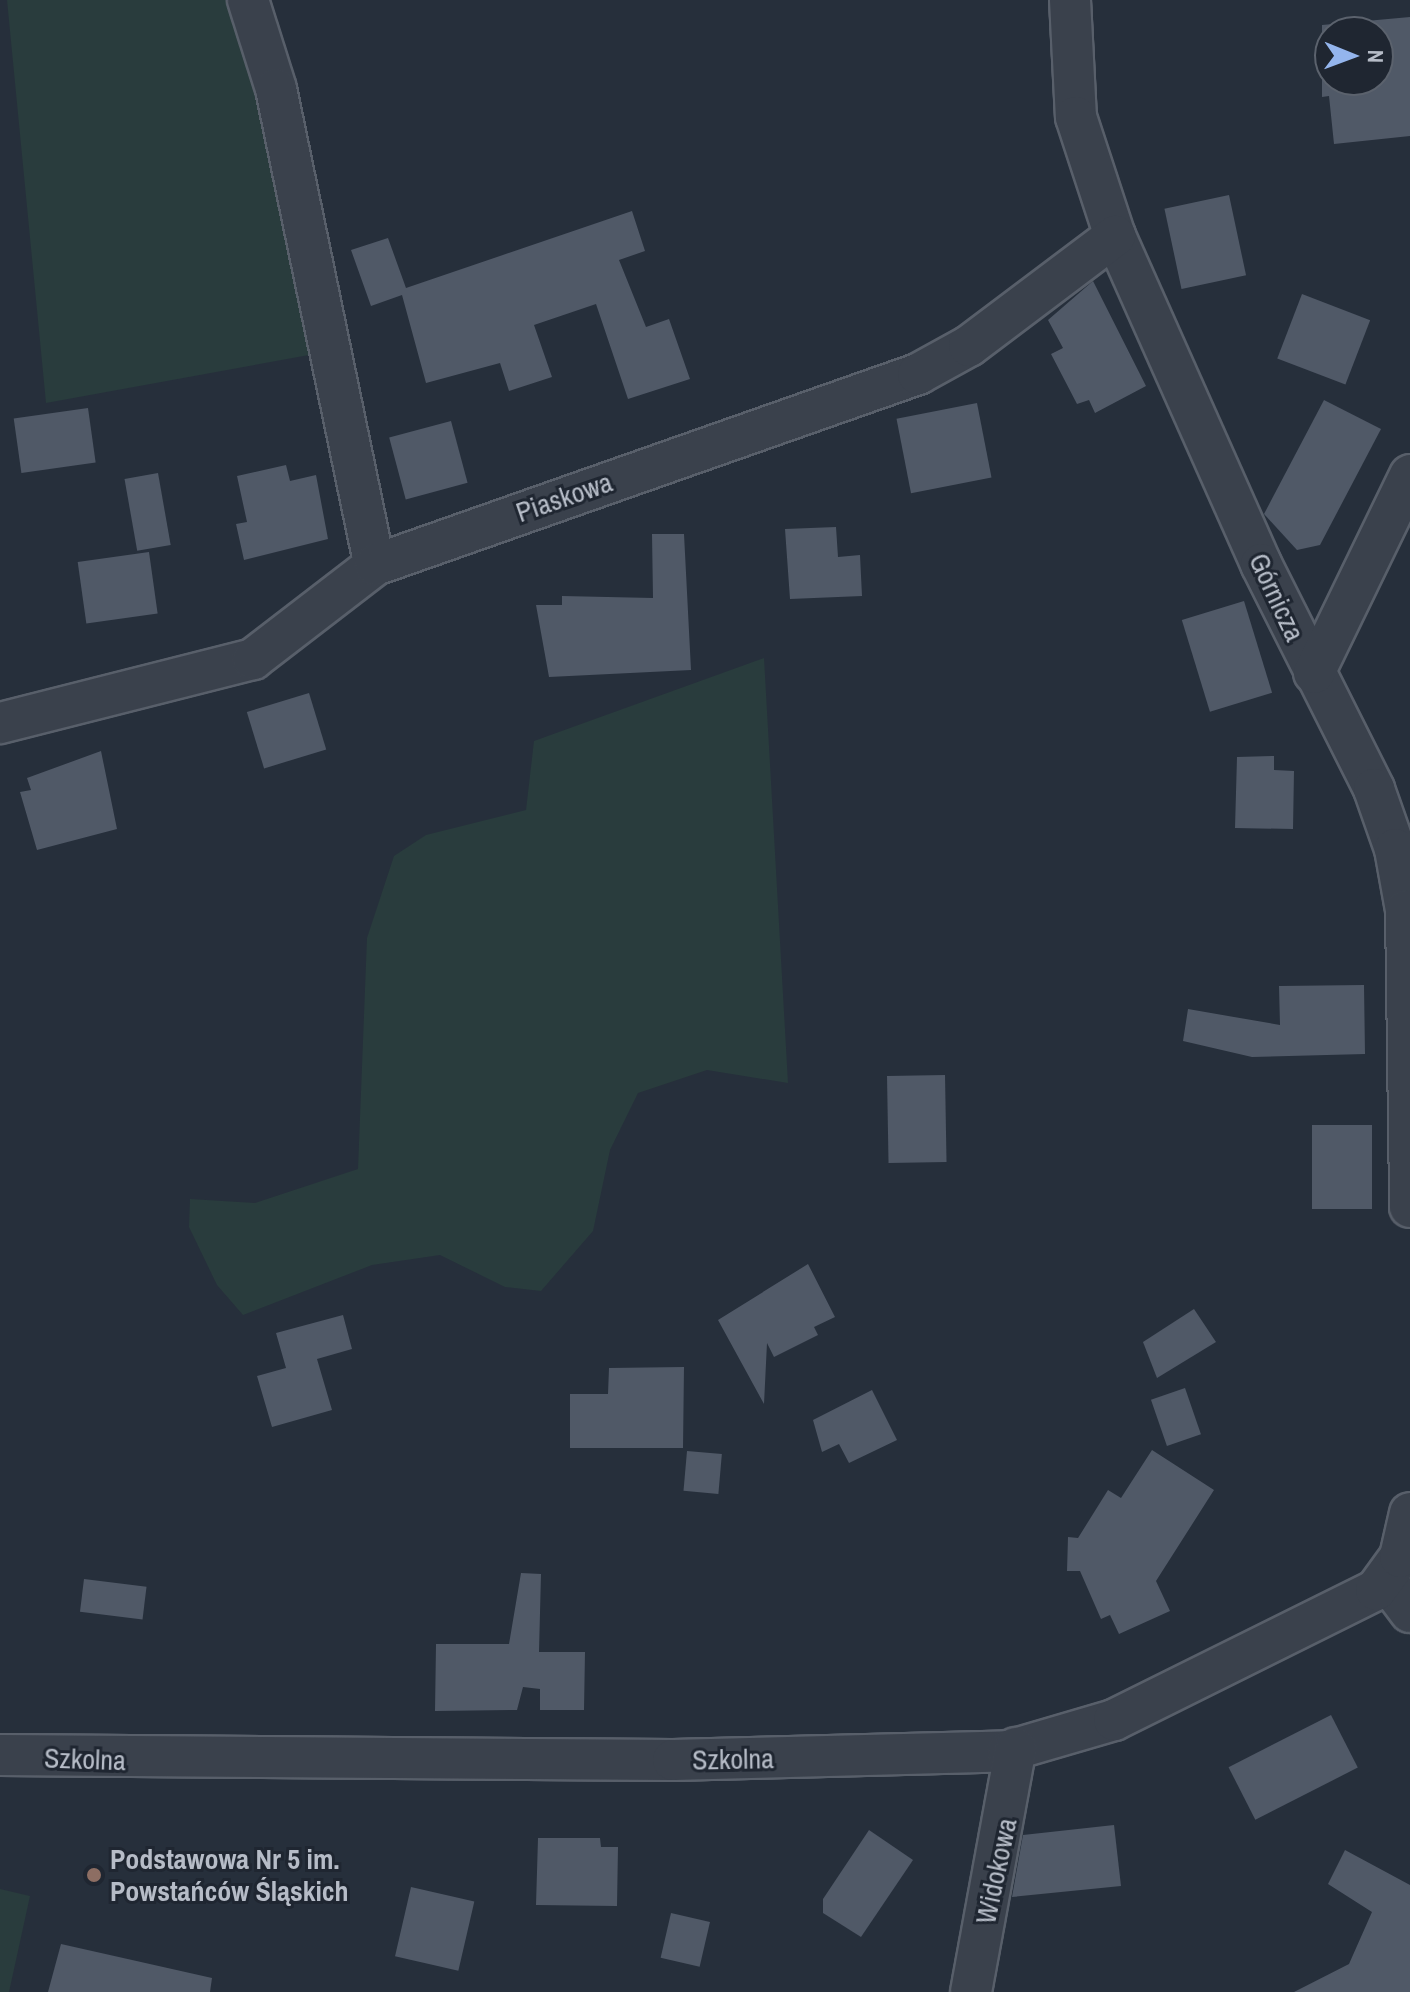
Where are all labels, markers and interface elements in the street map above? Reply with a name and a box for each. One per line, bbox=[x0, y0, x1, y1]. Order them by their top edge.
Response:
north arrow bbox=[1314, 16, 1394, 96]
text: N bbox=[1361, 50, 1391, 63]
street label: Piaskowa bbox=[511, 465, 617, 529]
street label: Górnicza bbox=[1242, 548, 1312, 646]
street label: Szkolna bbox=[44, 1741, 126, 1777]
street label: Szkolna bbox=[692, 1741, 774, 1777]
street label: Widokowa bbox=[968, 1815, 1024, 1927]
place label: Podstawowa Nr 5 im. Powstańców Śląskich bbox=[110, 1842, 349, 1908]
marker: Podstawowa Nr 5 im. Powstańców Śląskich bbox=[85, 1866, 103, 1884]

